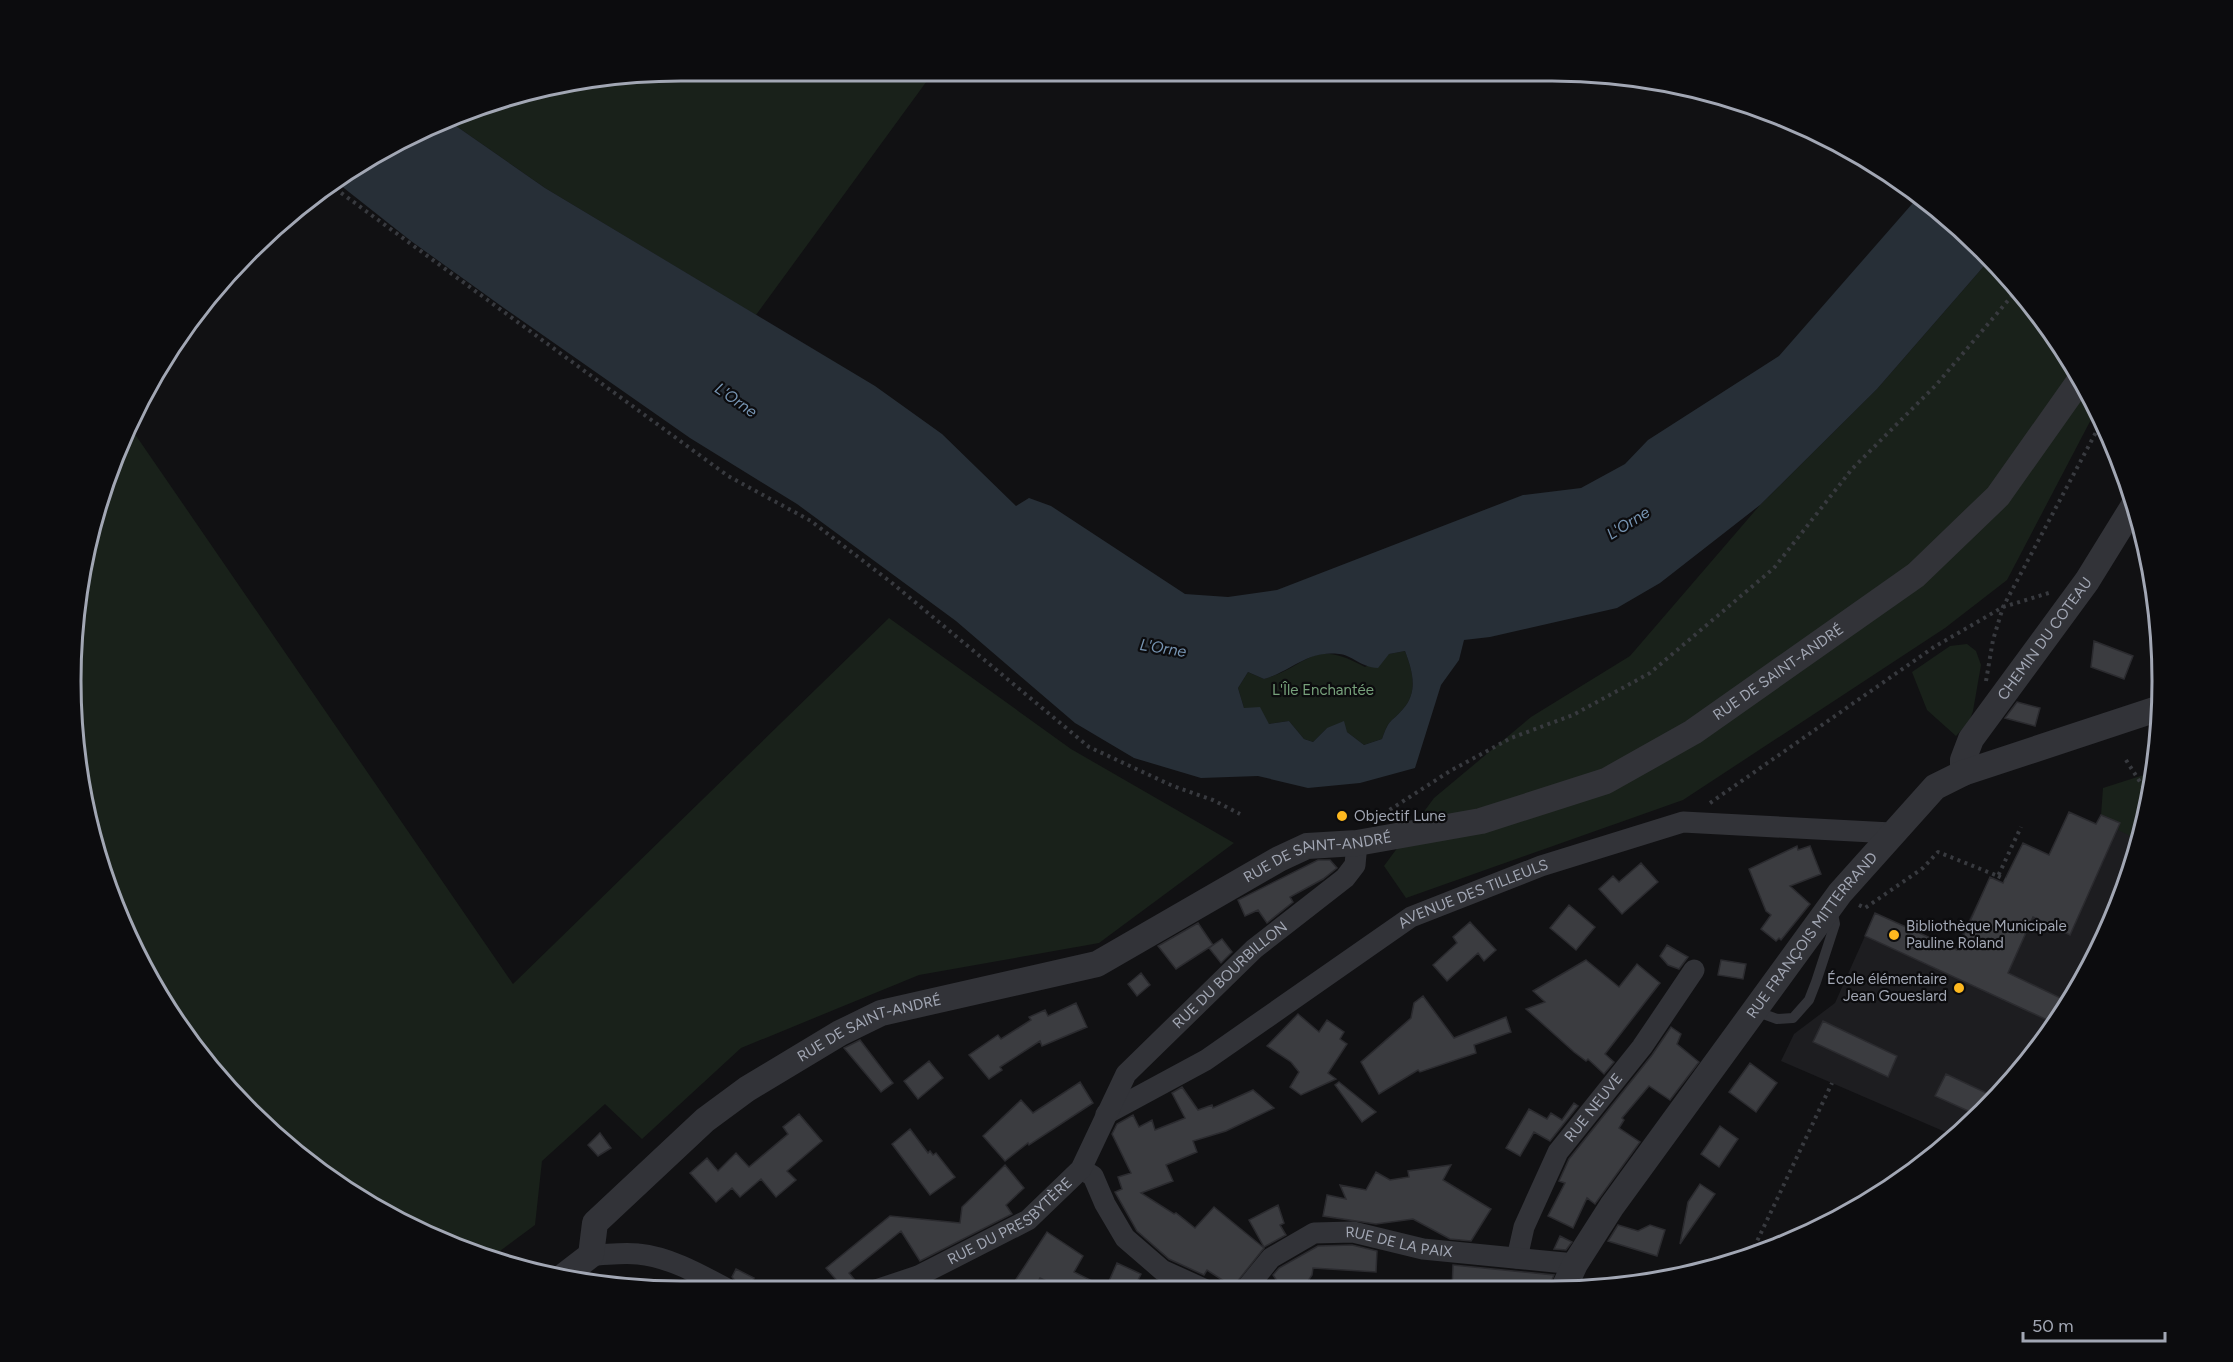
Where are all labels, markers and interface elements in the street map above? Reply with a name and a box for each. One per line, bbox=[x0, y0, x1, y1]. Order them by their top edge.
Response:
water label: L'Orne bbox=[711, 379, 761, 421]
water label: L'Orne bbox=[1603, 502, 1653, 544]
street label: CHEMIN DU COTEAU bbox=[1994, 574, 2096, 704]
street label: RUE DE SAINT-ANDRÉ bbox=[1709, 620, 1847, 724]
water label: L'Orne bbox=[1138, 635, 1188, 661]
park label: L'Île Enchantée bbox=[1272, 681, 1374, 699]
place label: Objectif Lune bbox=[1354, 807, 1446, 825]
marker: Objectif Lune bbox=[1335, 809, 1349, 823]
street label: RUE DE SAINT-ANDRÉ bbox=[1240, 828, 1393, 887]
street label: RUE FRANÇOIS MITTERRAND bbox=[1743, 849, 1881, 1022]
street label: AVENUE DES TILLEULS bbox=[1395, 855, 1550, 932]
street label: RUE DU BOURBILLON bbox=[1169, 917, 1291, 1032]
place label: Bibliothèque Municipale Pauline Roland bbox=[1906, 917, 2067, 952]
marker: Bibliothèque Municipale Pauline Roland bbox=[1887, 928, 1901, 942]
place label: École élémentaire Jean Goueslard bbox=[1827, 970, 1947, 1005]
marker: École élémentaire Jean Goueslard bbox=[1952, 981, 1966, 995]
street label: RUE DE SAINT-ANDRÉ bbox=[794, 991, 943, 1066]
street label: RUE NEUVE bbox=[1561, 1070, 1626, 1146]
street label: RUE DU PRESBYTÈRE bbox=[944, 1173, 1076, 1269]
street label: RUE DE LA PAIX bbox=[1345, 1223, 1454, 1261]
scale bar bbox=[2023, 1305, 2166, 1343]
text: 50 m bbox=[2032, 1315, 2074, 1337]

